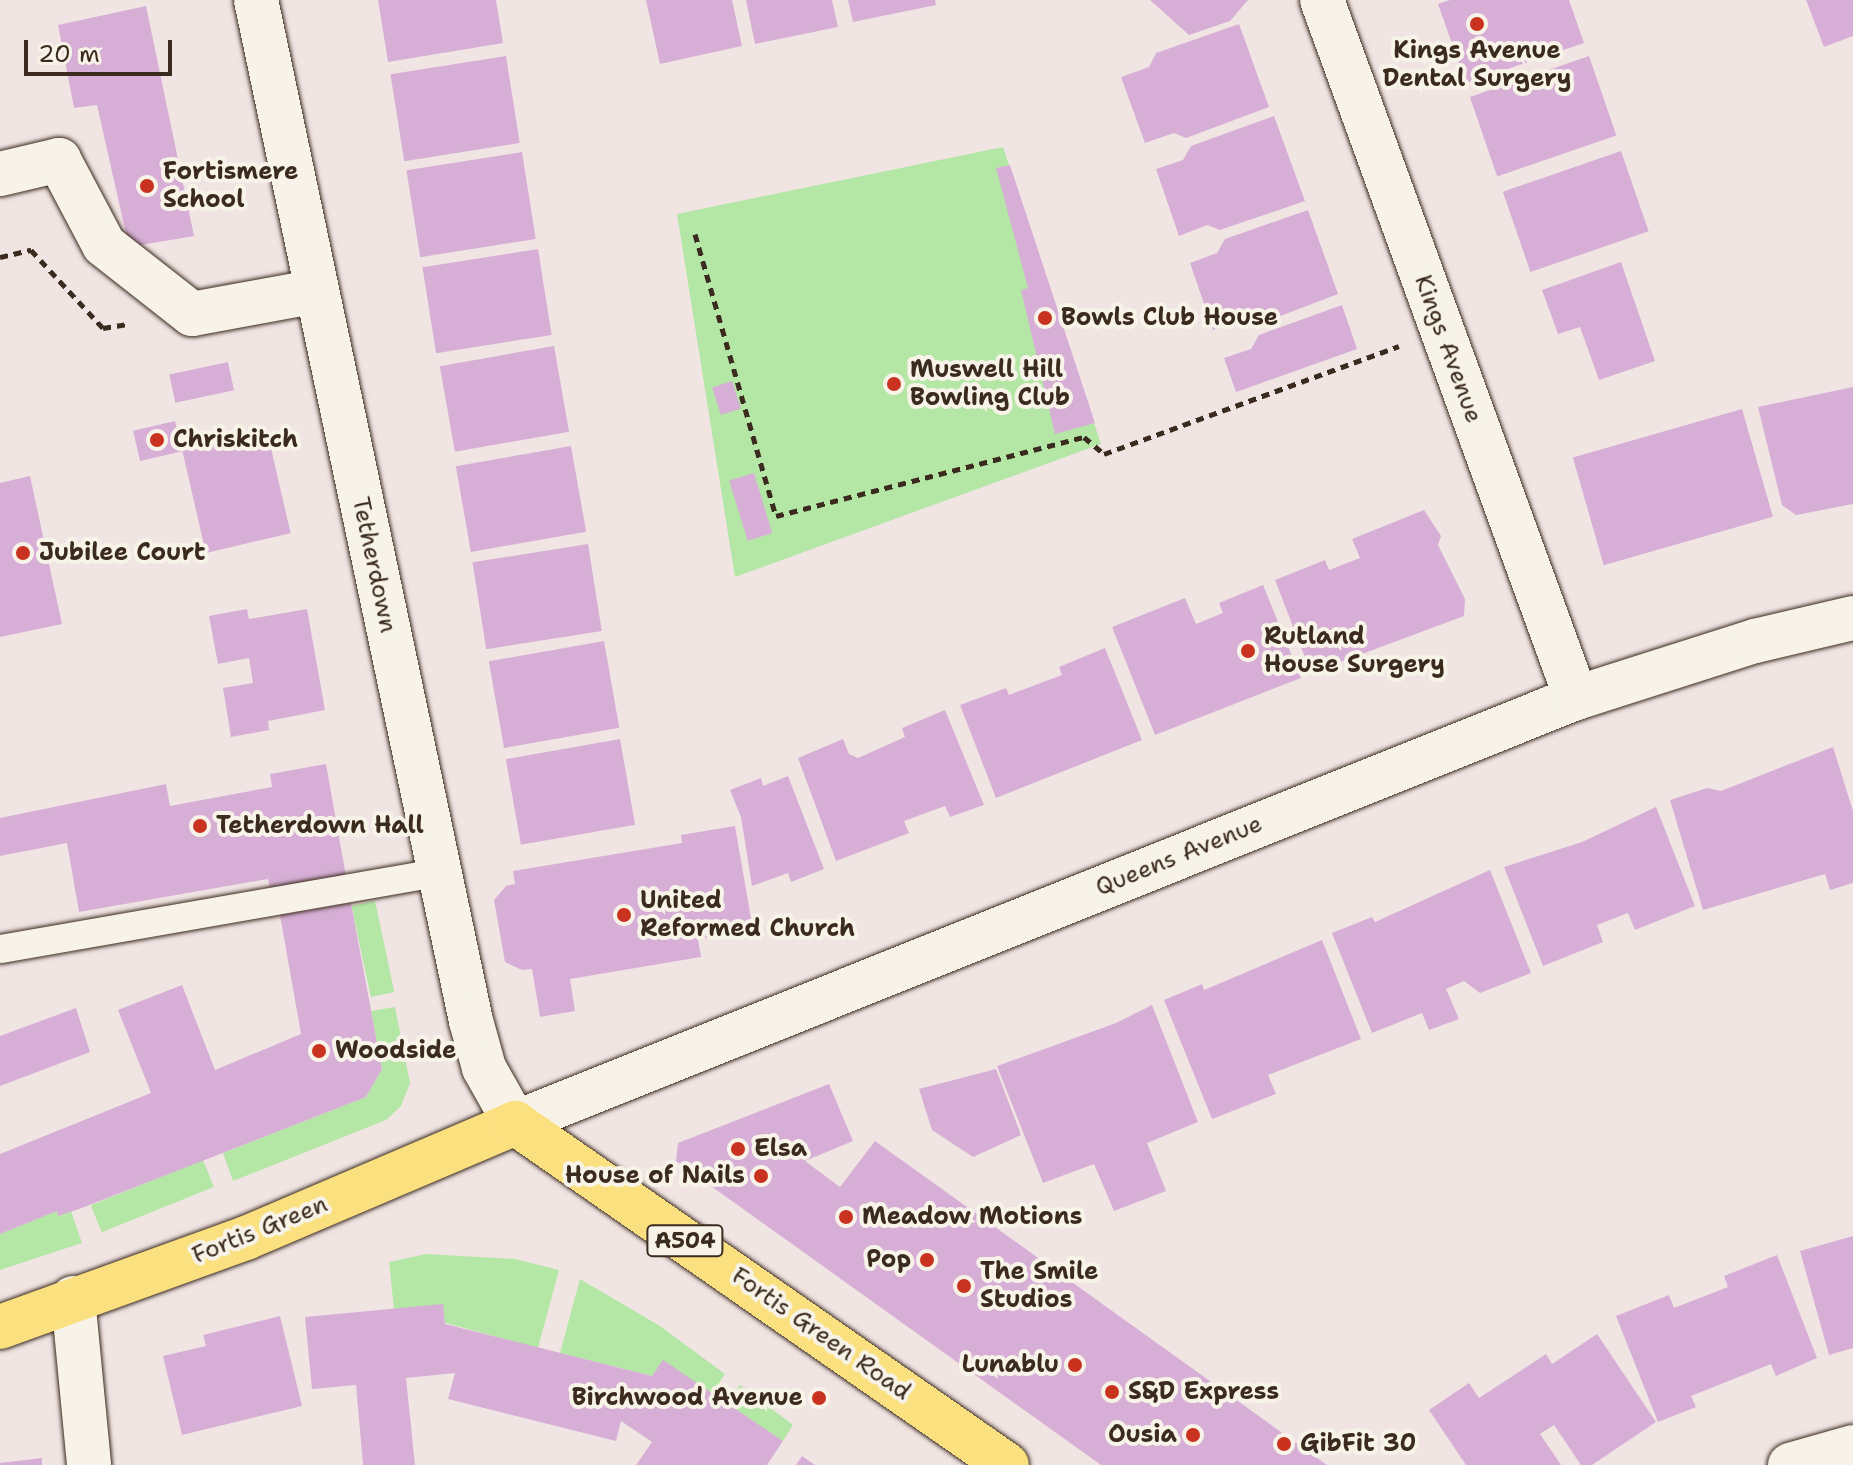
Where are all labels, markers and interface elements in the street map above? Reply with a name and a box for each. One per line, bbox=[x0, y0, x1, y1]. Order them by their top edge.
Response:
marker: Kings Avenue Dental Surgery bbox=[1468, 15, 1486, 33]
scale bar bbox=[28, 24, 176, 74]
place label: Kings Avenue Dental Surgery bbox=[1383, 37, 1571, 93]
text: 20 m bbox=[38, 38, 100, 70]
place label: Fortismere School bbox=[163, 158, 299, 214]
marker: Fortismere School bbox=[138, 177, 156, 195]
street label: Kings Avenue bbox=[1408, 271, 1488, 427]
place label: Bowls Club House bbox=[1061, 304, 1278, 332]
marker: Bowls Club House bbox=[1036, 309, 1054, 327]
place label: Muswell Hill Bowling Club bbox=[910, 356, 1070, 412]
marker: Muswell Hill Bowling Club bbox=[885, 375, 903, 393]
place label: Chriskitch bbox=[173, 426, 298, 454]
marker: Chriskitch bbox=[148, 431, 166, 449]
street label: Tetherdown bbox=[346, 495, 402, 635]
place label: Jubilee Court bbox=[39, 539, 206, 567]
marker: Jubilee Court bbox=[14, 544, 32, 562]
place label: Rutland House Surgery bbox=[1264, 623, 1445, 679]
marker: Rutland House Surgery bbox=[1239, 642, 1257, 660]
street label: Queens Avenue bbox=[1092, 809, 1266, 903]
place label: Tetherdown Hall bbox=[216, 812, 424, 840]
marker: Tetherdown Hall bbox=[191, 817, 209, 835]
place label: United Reformed Church bbox=[640, 887, 855, 943]
marker: United Reformed Church bbox=[615, 906, 633, 924]
place label: Woodside bbox=[335, 1037, 456, 1065]
marker: Woodside bbox=[310, 1042, 328, 1060]
place label: Elsa bbox=[754, 1135, 807, 1163]
marker: Elsa bbox=[729, 1140, 747, 1158]
place label: House of Nails bbox=[565, 1162, 745, 1190]
marker: House of Nails bbox=[752, 1167, 770, 1185]
street label: Fortis Green bbox=[188, 1190, 332, 1270]
place label: Meadow Motions bbox=[862, 1203, 1082, 1231]
marker: Meadow Motions bbox=[837, 1208, 855, 1226]
road number: A504 bbox=[645, 1223, 725, 1259]
place label: Pop bbox=[866, 1246, 911, 1274]
marker: Pop bbox=[918, 1251, 936, 1269]
place label: The Smile Studios bbox=[980, 1258, 1098, 1314]
street label: Fortis Green Road bbox=[726, 1261, 916, 1407]
marker: The Smile Studios bbox=[955, 1277, 973, 1295]
place label: Lunablu bbox=[962, 1351, 1059, 1379]
marker: Lunablu bbox=[1066, 1356, 1084, 1374]
place label: S&D Express bbox=[1128, 1378, 1279, 1406]
marker: S&D Express bbox=[1103, 1383, 1121, 1401]
place label: Birchwood Avenue bbox=[572, 1384, 803, 1412]
marker: Birchwood Avenue bbox=[810, 1389, 828, 1407]
place label: Ousia bbox=[1108, 1421, 1177, 1449]
marker: Ousia bbox=[1184, 1426, 1202, 1444]
place label: GibFit 30 bbox=[1300, 1430, 1416, 1458]
marker: GibFit 30 bbox=[1275, 1435, 1293, 1453]

